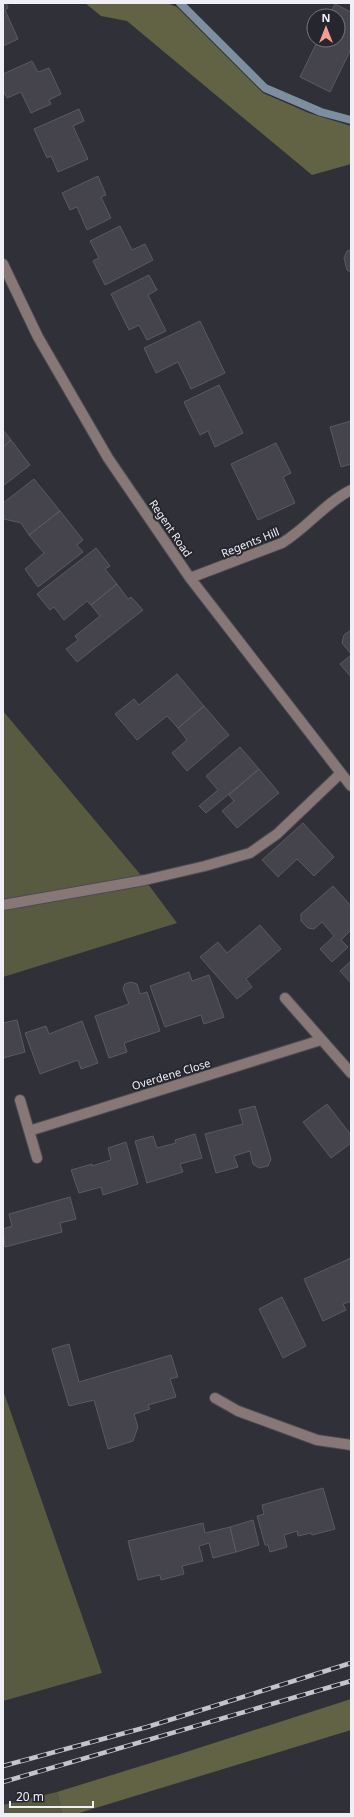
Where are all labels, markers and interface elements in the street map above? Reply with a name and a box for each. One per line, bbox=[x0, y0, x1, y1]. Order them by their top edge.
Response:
north arrow bbox=[306, 8, 346, 48]
text: N bbox=[322, 10, 330, 25]
street label: Regent Road bbox=[146, 496, 196, 560]
street label: Regents Hill bbox=[219, 524, 281, 560]
street label: Overdene Close bbox=[130, 1055, 212, 1093]
scale bar bbox=[10, 1783, 93, 1809]
text: 20 m bbox=[16, 1788, 44, 1805]

